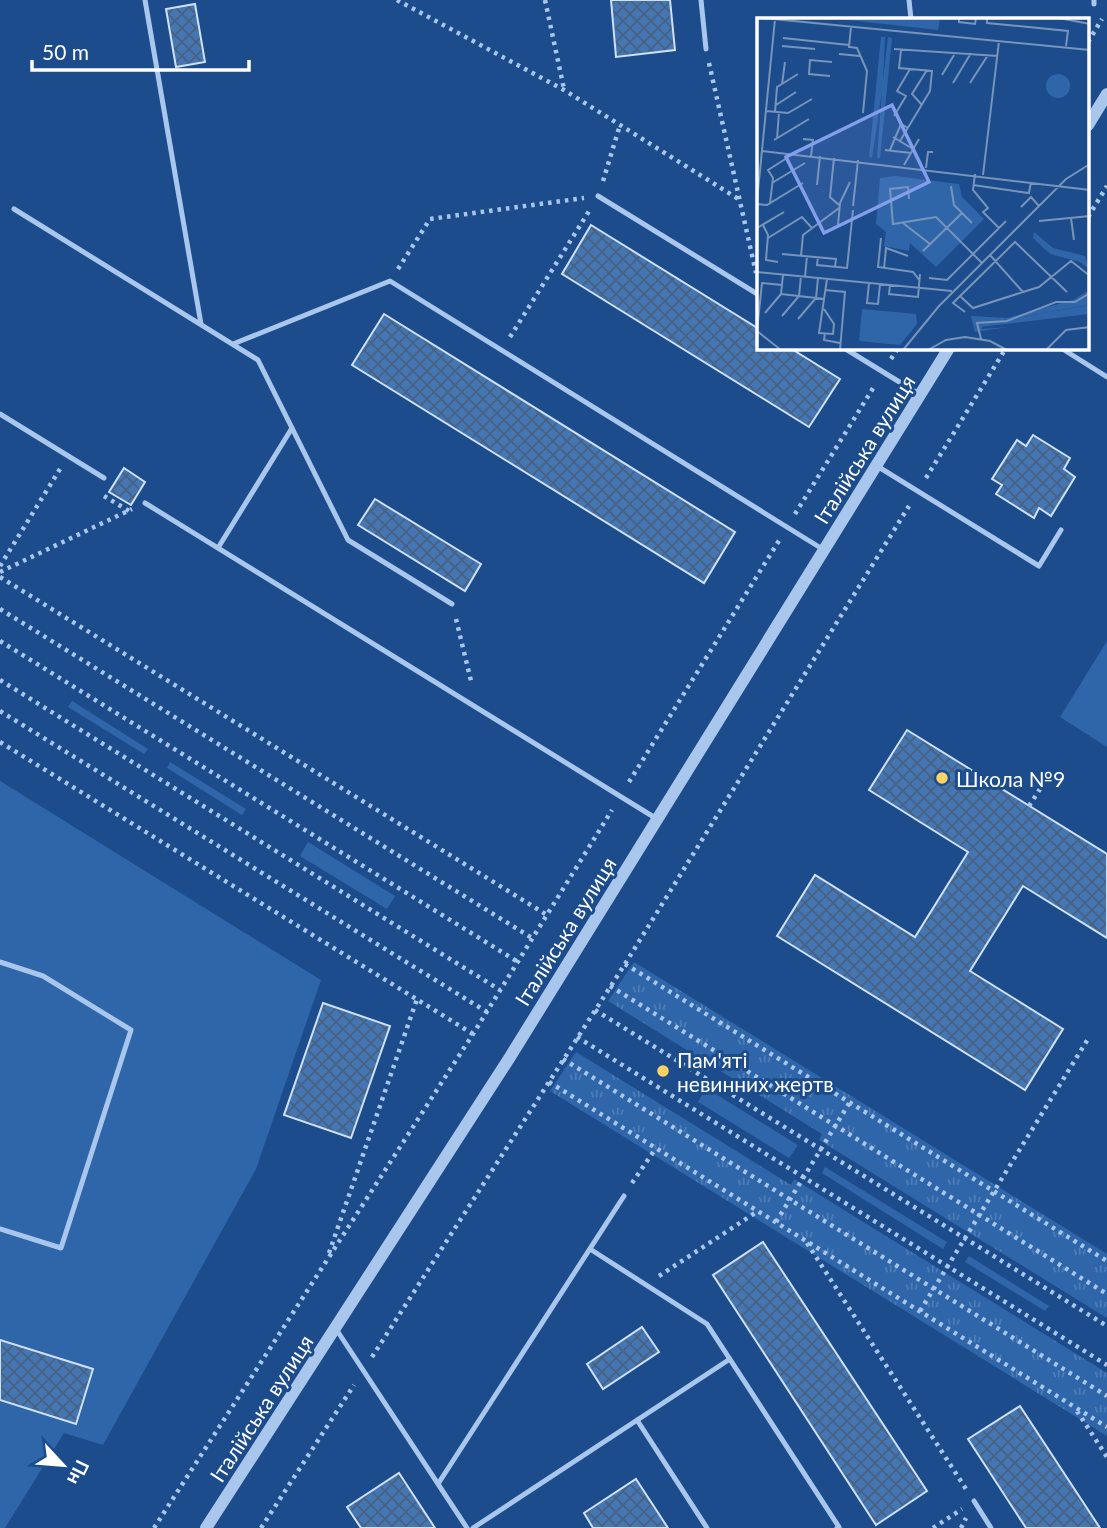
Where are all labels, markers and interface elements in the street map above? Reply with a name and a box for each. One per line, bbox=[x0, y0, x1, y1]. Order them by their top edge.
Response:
inset map bbox=[757, 18, 1090, 350]
scale bar bbox=[32, 28, 248, 72]
text: 50 m bbox=[42, 39, 89, 64]
street label: Італійська вулиця bbox=[808, 370, 920, 528]
place label: Школа №9 bbox=[956, 766, 1065, 791]
marker: Школа №9 bbox=[934, 770, 950, 786]
street label: Італійська вулиця bbox=[509, 852, 621, 1010]
place label: Пам'яті невинних жертв bbox=[677, 1047, 834, 1096]
marker: Пам'яті невинних жертв bbox=[655, 1063, 671, 1079]
street label: Італійська вулиця bbox=[204, 1330, 318, 1486]
north arrow bbox=[28, 1430, 98, 1500]
text: Пн bbox=[63, 1456, 95, 1489]

